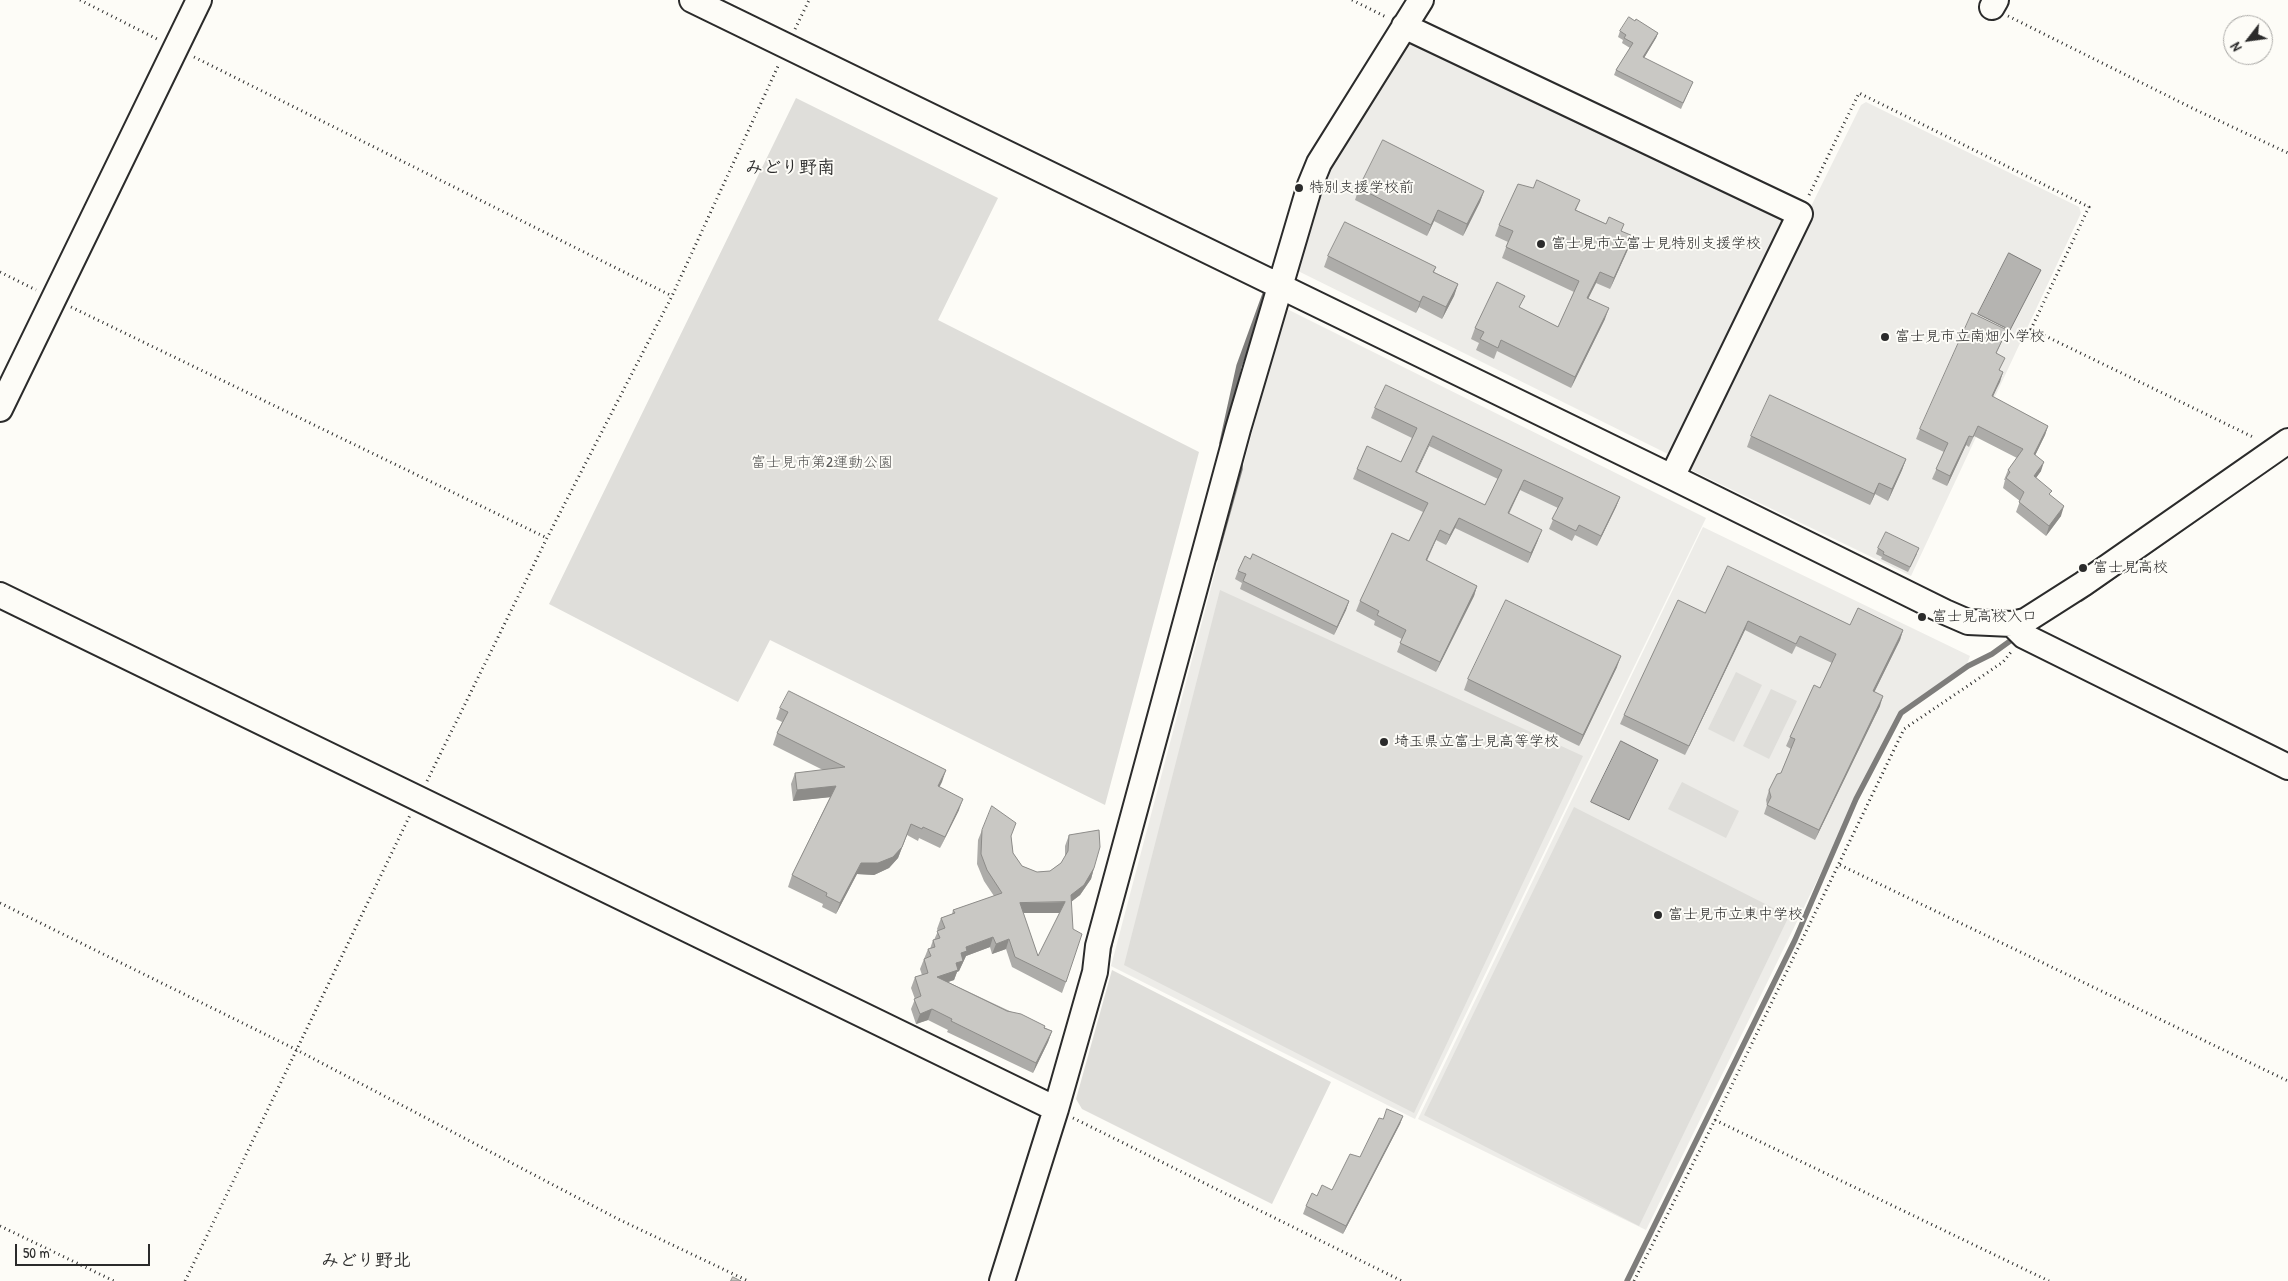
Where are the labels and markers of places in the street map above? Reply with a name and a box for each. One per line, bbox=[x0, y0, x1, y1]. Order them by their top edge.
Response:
place label: 特別支援学校前 bbox=[1309, 179, 1414, 197]
marker: 特別支援学校前 bbox=[1293, 182, 1305, 194]
place label: 富士見市立富士見特別支援学校 bbox=[1551, 235, 1761, 253]
marker: 富士見市立富士見特別支援学校 bbox=[1535, 238, 1547, 250]
place label: 富士見市立南畑小学校 bbox=[1895, 328, 2045, 346]
marker: 富士見市立南畑小学校 bbox=[1879, 331, 1891, 343]
place label: 富士見高校 bbox=[2093, 559, 2168, 577]
marker: 富士見高校 bbox=[2077, 562, 2089, 574]
place label: 富士見高校入口 bbox=[1932, 608, 2037, 626]
marker: 富士見高校入口 bbox=[1916, 611, 1928, 623]
place label: 埼玉県立富士見高等学校 bbox=[1394, 733, 1559, 751]
marker: 埼玉県立富士見高等学校 bbox=[1378, 736, 1390, 748]
place label: 富士見市立東中学校 bbox=[1668, 906, 1803, 924]
marker: 富士見市立東中学校 bbox=[1652, 909, 1664, 921]

